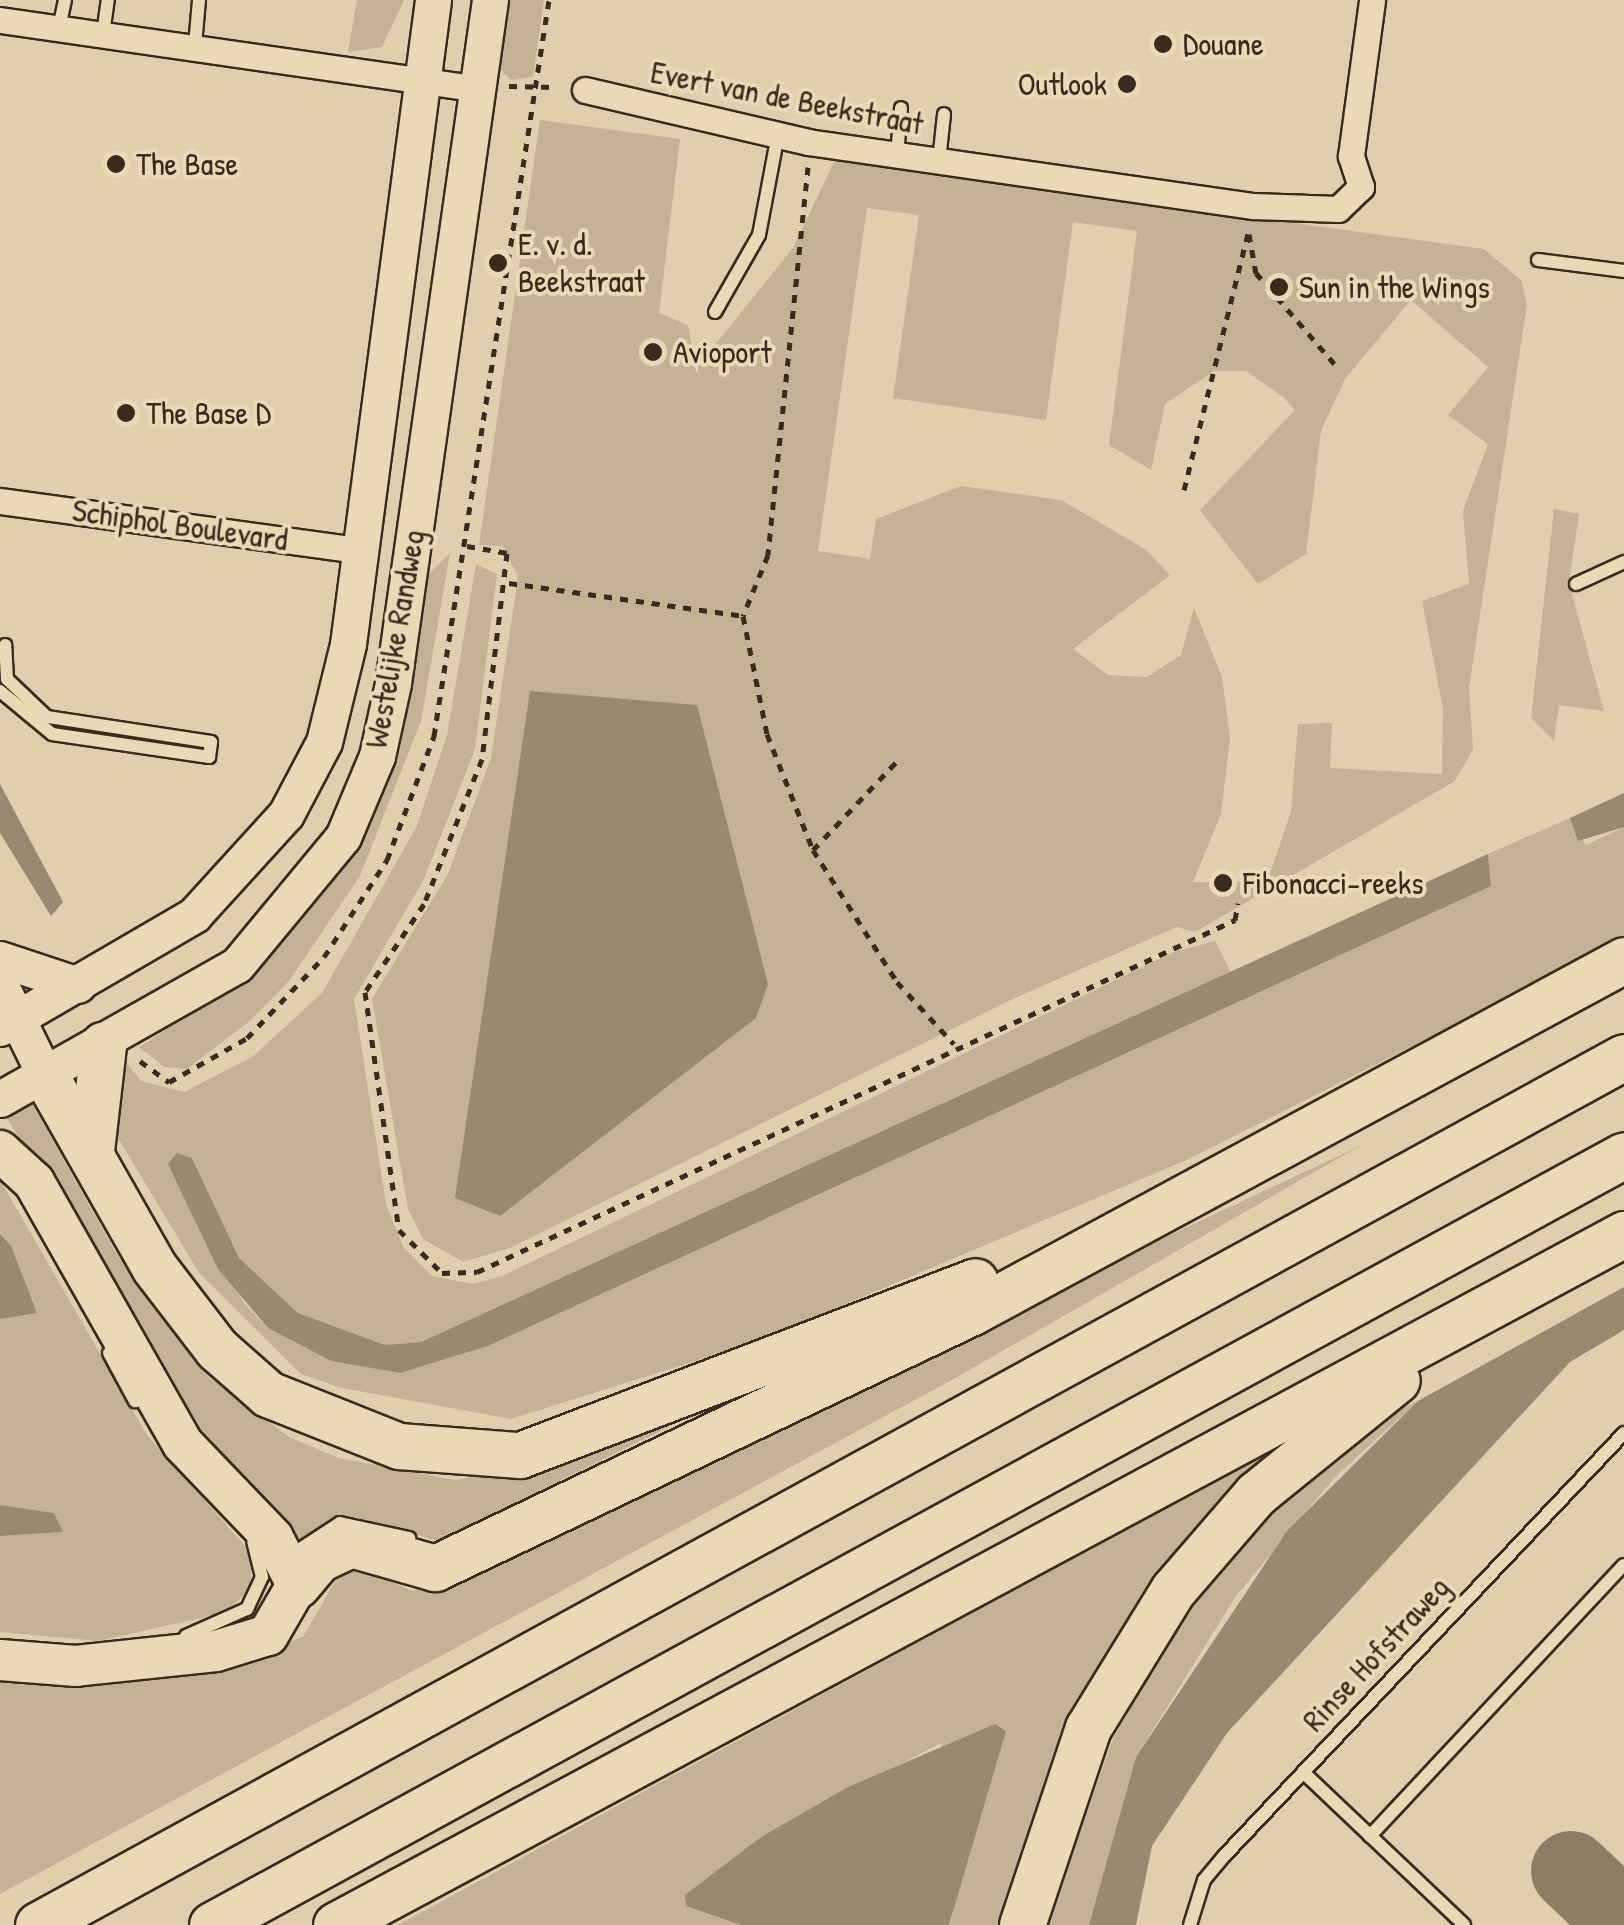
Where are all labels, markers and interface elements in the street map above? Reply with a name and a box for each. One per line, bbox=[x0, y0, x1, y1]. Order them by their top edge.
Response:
place label: Douane bbox=[1183, 25, 1264, 63]
marker: Douane bbox=[1152, 33, 1174, 55]
street label: Evert van de Beekstraat bbox=[647, 53, 927, 143]
place label: Outlook bbox=[1018, 65, 1107, 103]
marker: Outlook bbox=[1116, 73, 1138, 95]
place label: The Base bbox=[136, 145, 238, 183]
marker: The Base bbox=[105, 153, 127, 175]
place label: E. v. d. Beekstraat bbox=[518, 226, 645, 301]
marker: E. v. d. Beekstraat bbox=[487, 252, 509, 274]
place label: Sun in the Wings bbox=[1299, 268, 1490, 306]
marker: Sun in the Wings bbox=[1268, 276, 1290, 298]
place label: Avioport bbox=[673, 333, 771, 371]
marker: Avioport bbox=[642, 341, 664, 363]
place label: The Base D bbox=[146, 394, 271, 432]
marker: The Base D bbox=[115, 402, 137, 424]
street label: Schiphol Boulevard bbox=[70, 491, 290, 559]
street label: Westelijke Randweg bbox=[357, 527, 433, 751]
place label: Fibonacci-reeks bbox=[1243, 864, 1424, 902]
marker: Fibonacci-reeks bbox=[1212, 872, 1234, 894]
street label: Rinse Hofstraweg bbox=[1294, 1569, 1458, 1739]

